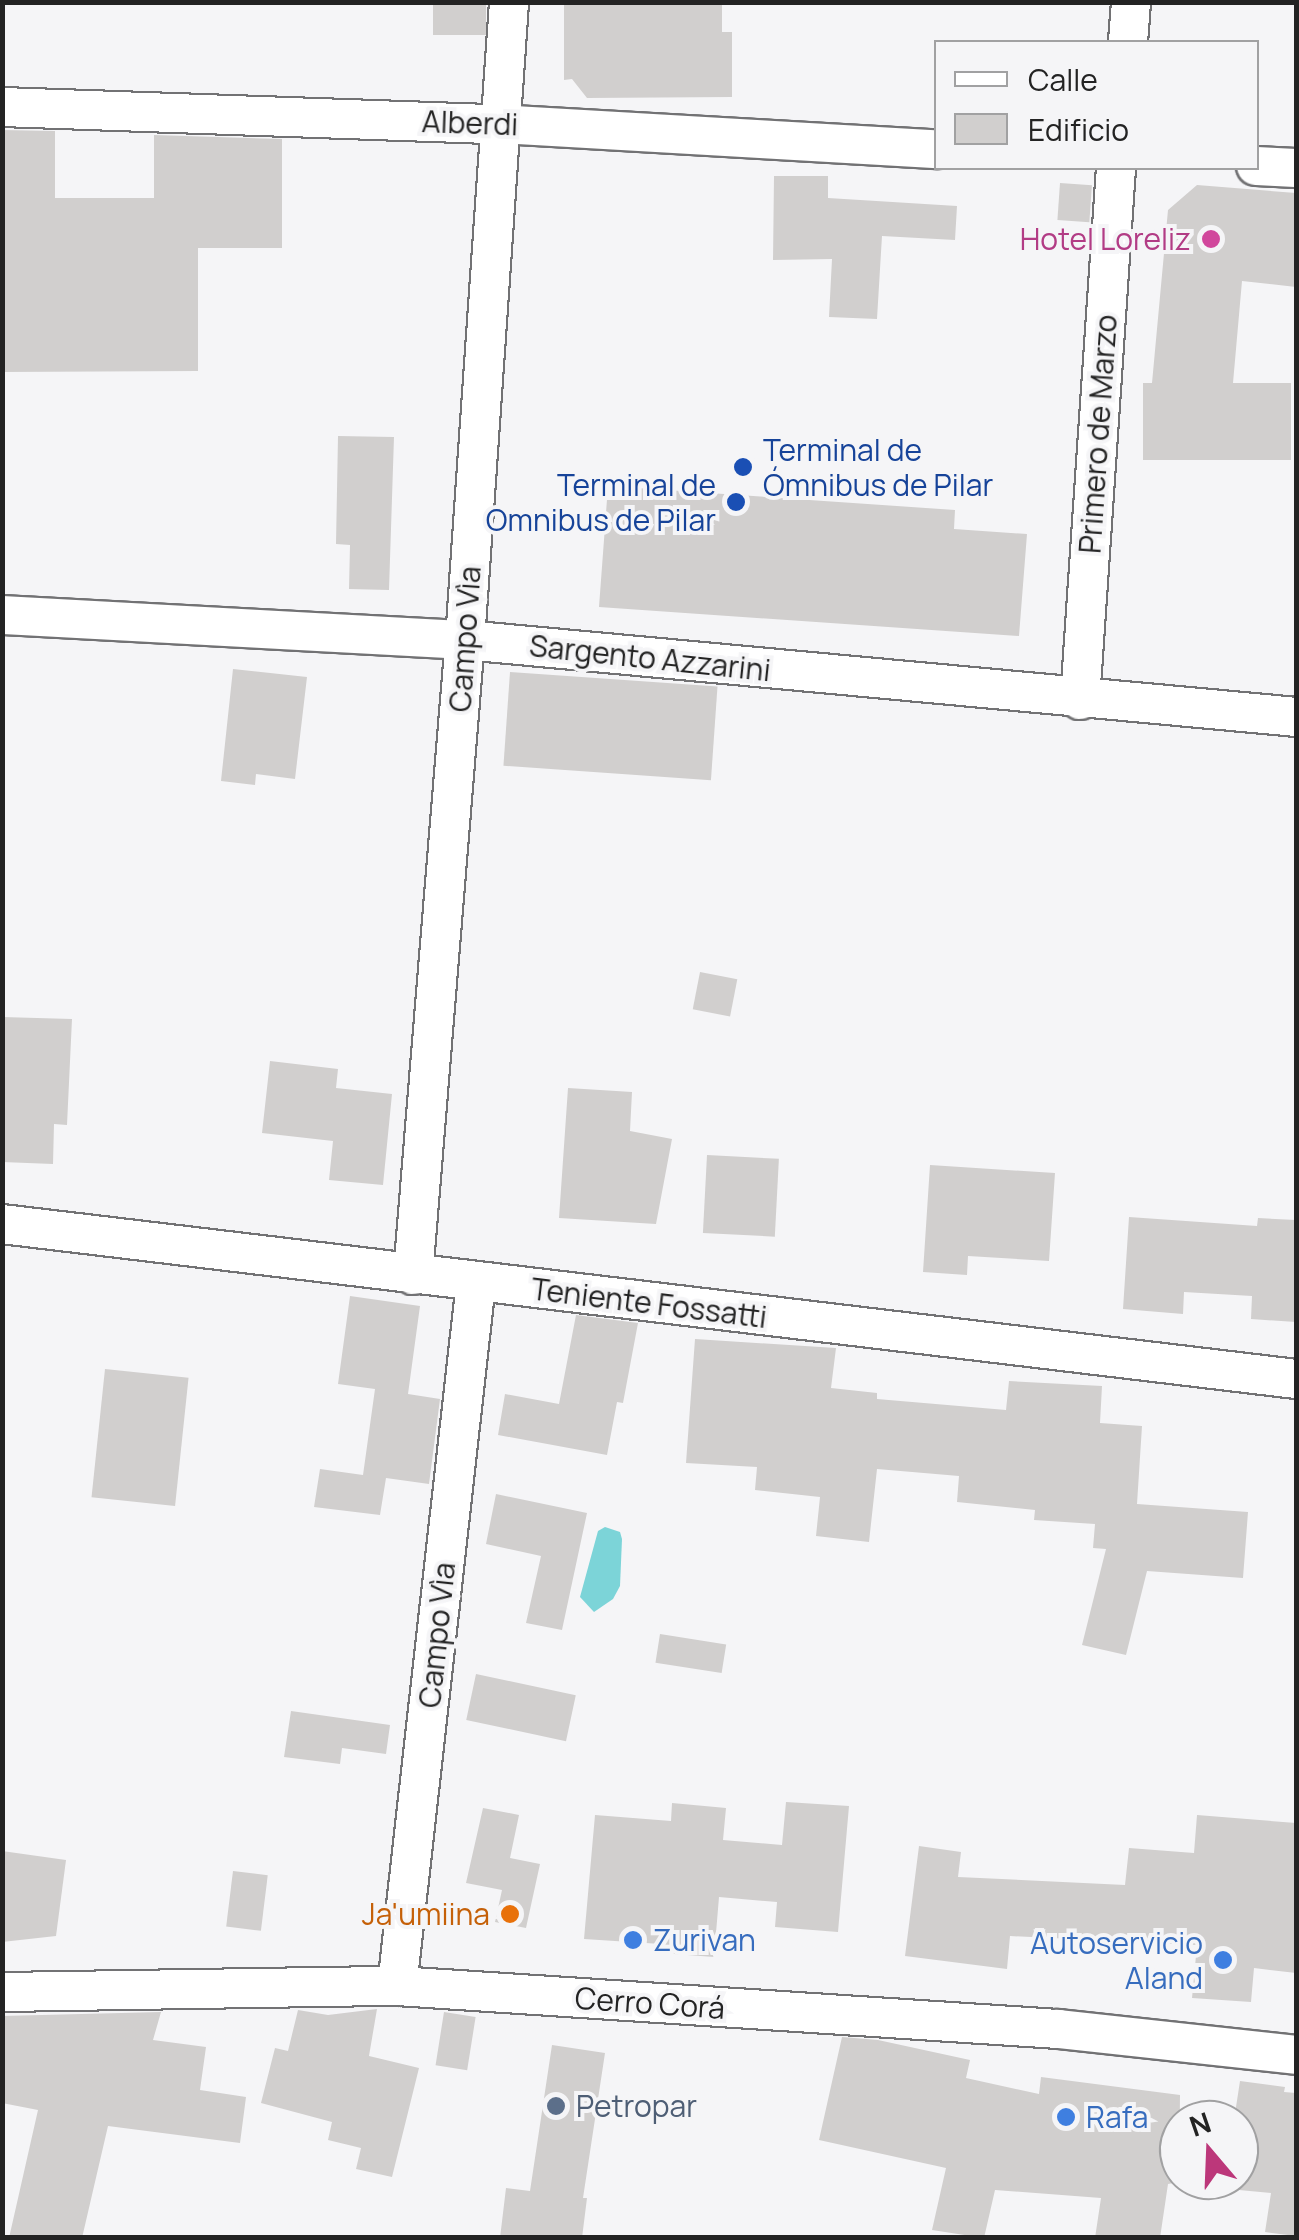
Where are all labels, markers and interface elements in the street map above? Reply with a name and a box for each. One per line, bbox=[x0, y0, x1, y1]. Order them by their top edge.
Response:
legend bbox=[934, 40, 1259, 170]
text: Calle bbox=[1028, 59, 1098, 100]
street label: Alberdi bbox=[421, 103, 519, 143]
text: Edificio bbox=[1028, 109, 1129, 150]
place label: Hotel Loreliz bbox=[1020, 221, 1191, 257]
marker: Hotel Loreliz bbox=[1200, 228, 1222, 250]
street label: Primero de Marzo bbox=[1072, 313, 1124, 555]
place label: Terminal de Ómnibus de Pilar bbox=[763, 432, 993, 502]
marker: Terminal de Ómnibus de Pilar bbox=[732, 456, 754, 478]
place label: Terminal de Omnibus de Pilar bbox=[486, 467, 716, 538]
marker: Terminal de Omnibus de Pilar bbox=[725, 491, 747, 513]
street label: Campo Vìa bbox=[442, 565, 488, 713]
street label: Sargento Azzarini bbox=[528, 627, 772, 689]
street label: Teniente Fossatti bbox=[529, 1271, 769, 1335]
street label: Campo Vìa bbox=[411, 1560, 463, 1710]
place label: Ja'umiina bbox=[362, 1896, 490, 1932]
marker: Ja'umiina bbox=[499, 1903, 521, 1925]
place label: Zurivan bbox=[653, 1922, 756, 1958]
place label: Autoservicio Aland bbox=[1030, 1925, 1203, 1996]
marker: Zurivan bbox=[622, 1929, 644, 1951]
marker: Autoservicio Aland bbox=[1212, 1949, 1234, 1971]
street label: Cerro Corá bbox=[574, 1980, 726, 2026]
place label: Petropar bbox=[576, 2088, 697, 2124]
marker: Petropar bbox=[545, 2095, 567, 2117]
place label: Rafa bbox=[1086, 2099, 1148, 2135]
north arrow bbox=[1159, 2100, 1259, 2200]
text: N bbox=[1184, 2102, 1216, 2145]
marker: Rafa bbox=[1055, 2106, 1077, 2128]

